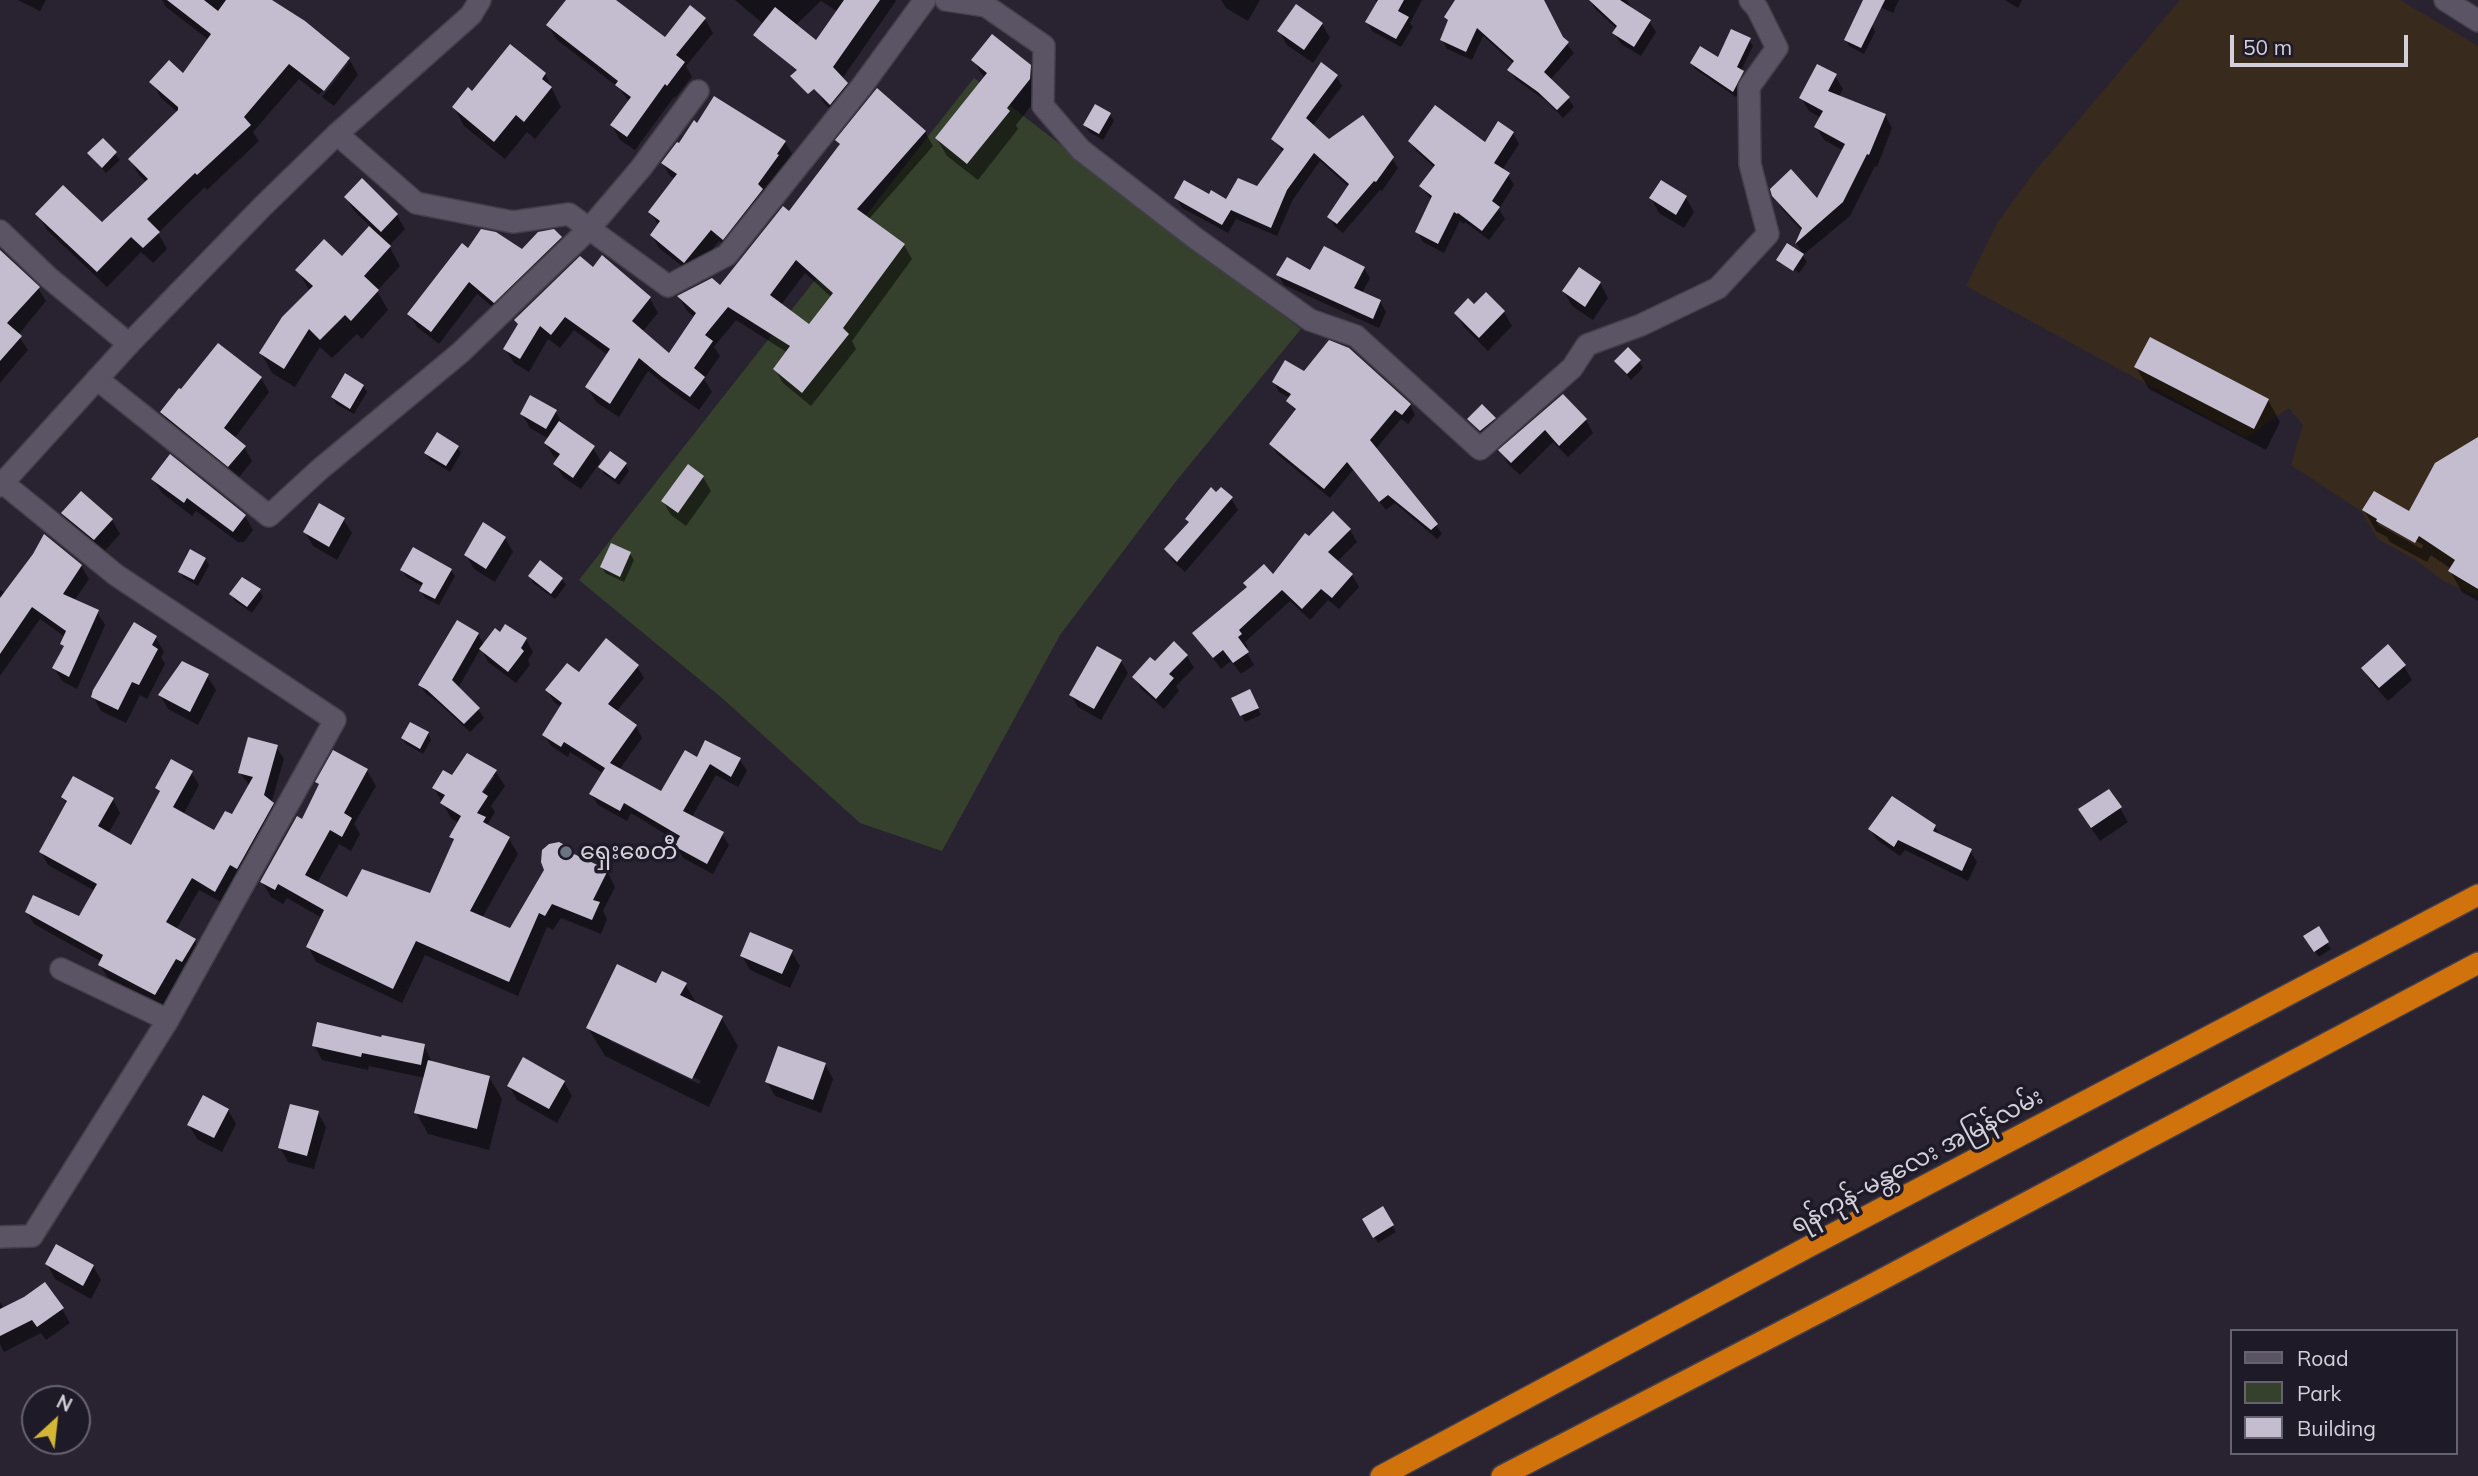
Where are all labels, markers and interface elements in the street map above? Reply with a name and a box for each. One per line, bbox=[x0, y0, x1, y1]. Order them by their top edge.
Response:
scale bar bbox=[2233, 21, 2412, 65]
text: 50 m bbox=[2243, 34, 2292, 60]
place label: ရှေးစေတီ bbox=[580, 838, 677, 866]
marker: ရှေးစေတီ bbox=[558, 844, 574, 860]
street label: ရန်ကုန်-မန္တလေး အမြန်လမ်း bbox=[1786, 1082, 2048, 1240]
legend bbox=[2230, 1329, 2457, 1455]
text: Road bbox=[2297, 1345, 2348, 1371]
text: Park bbox=[2297, 1380, 2341, 1406]
north arrow bbox=[21, 1385, 91, 1455]
text: N bbox=[53, 1389, 76, 1417]
text: Building bbox=[2297, 1415, 2376, 1441]

